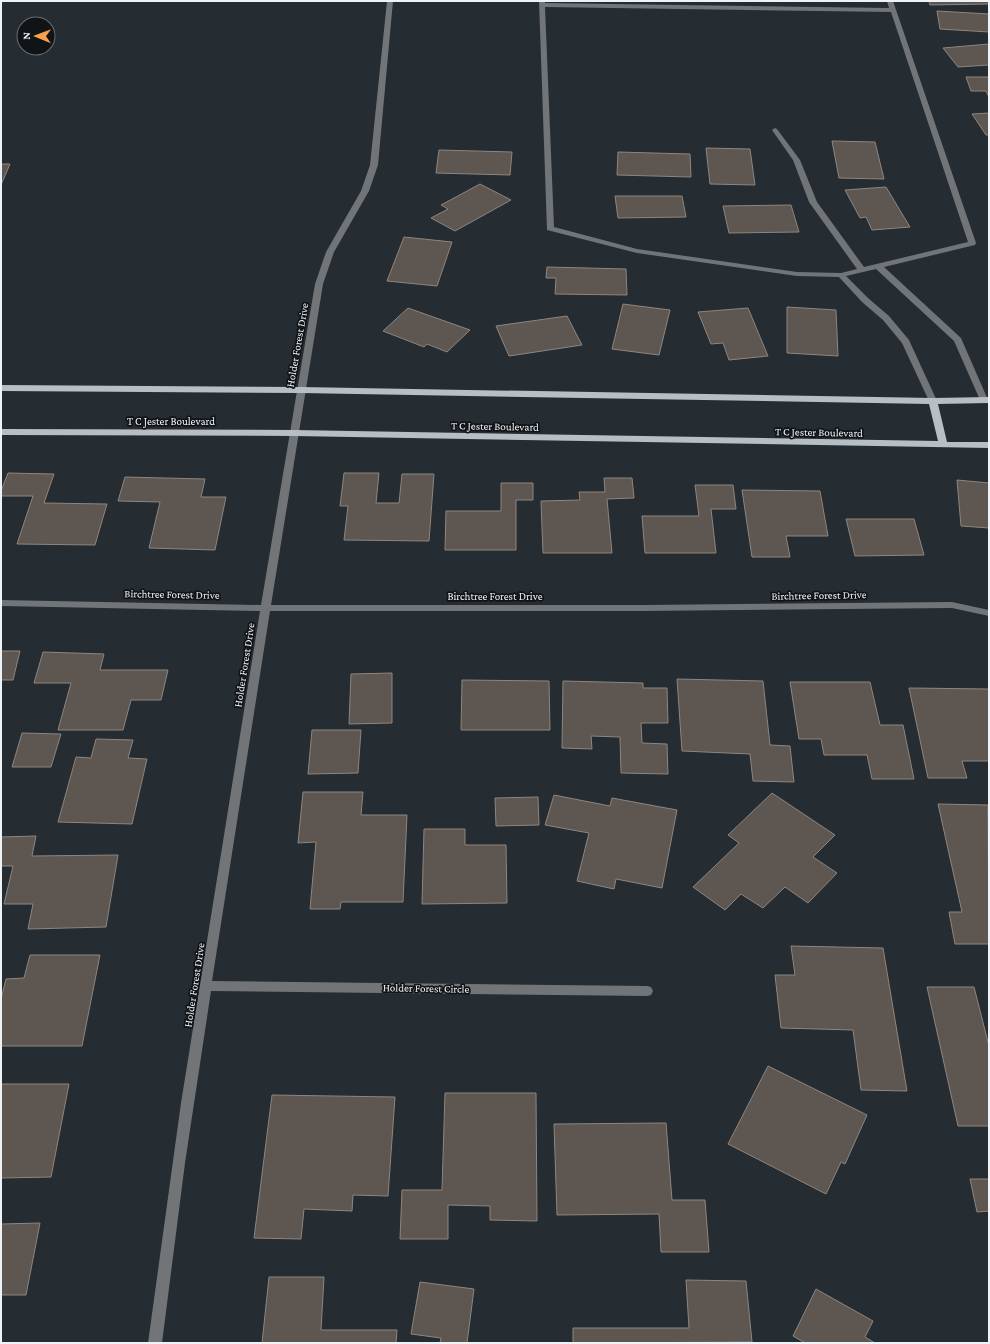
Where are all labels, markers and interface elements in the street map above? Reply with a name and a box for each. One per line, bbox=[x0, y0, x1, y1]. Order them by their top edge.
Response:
north arrow bbox=[16, 16, 56, 56]
text: N bbox=[20, 31, 32, 40]
street label: Holder Forest Drive bbox=[284, 302, 310, 388]
street label: T C Jester Boulevard bbox=[127, 415, 215, 428]
street label: T C Jester Boulevard bbox=[451, 419, 539, 434]
street label: T C Jester Boulevard bbox=[775, 425, 863, 440]
street label: Birchtree Forest Drive bbox=[124, 587, 220, 601]
street label: Birchtree Forest Drive bbox=[771, 588, 867, 602]
street label: Birchtree Forest Drive bbox=[447, 590, 543, 602]
street label: Holder Forest Drive bbox=[231, 622, 257, 708]
street label: Holder Forest Drive bbox=[181, 942, 207, 1028]
street label: Holder Forest Circle bbox=[383, 981, 470, 995]

